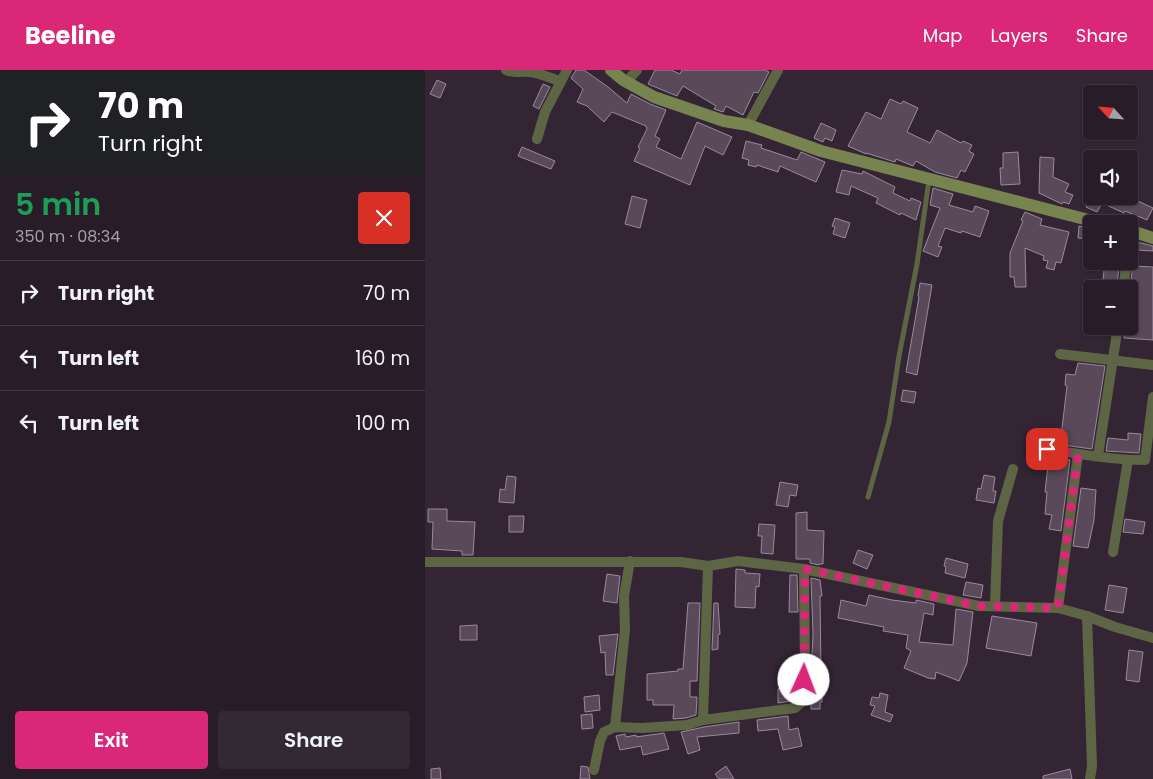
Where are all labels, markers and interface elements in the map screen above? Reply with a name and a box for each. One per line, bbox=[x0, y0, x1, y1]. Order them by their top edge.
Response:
text: Beeline bbox=[25, 19, 116, 52]
text: Map bbox=[923, 23, 963, 48]
text: Layers bbox=[991, 23, 1048, 48]
text: Share bbox=[1076, 23, 1128, 48]
text: 70 m bbox=[98, 81, 184, 130]
north arrow bbox=[1083, 85, 1137, 140]
map controls bbox=[1083, 85, 1138, 335]
icon: right bbox=[15, 90, 80, 155]
text: Turn right bbox=[98, 128, 203, 159]
button: sound bbox=[1083, 150, 1138, 205]
text: 5 min bbox=[15, 183, 101, 226]
button: close bbox=[358, 192, 410, 244]
button: + bbox=[1083, 215, 1138, 270]
text: 350 m · 08:34 bbox=[15, 225, 120, 248]
icon: right bbox=[15, 279, 43, 307]
text: Turn right bbox=[58, 280, 154, 307]
text: 70 m bbox=[363, 280, 410, 307]
button: − bbox=[1083, 280, 1138, 335]
icon: left bbox=[15, 344, 43, 372]
text: Turn left bbox=[58, 345, 139, 372]
text: 160 m bbox=[355, 345, 410, 372]
icon: left bbox=[15, 409, 43, 437]
text: Turn left bbox=[58, 410, 139, 437]
text: 100 m bbox=[355, 410, 410, 437]
pin bbox=[1026, 428, 1068, 470]
icon: arrive bbox=[1033, 435, 1061, 463]
position arrow bbox=[777, 653, 829, 705]
button: Exit bbox=[15, 711, 208, 769]
button: Share bbox=[218, 711, 410, 769]

